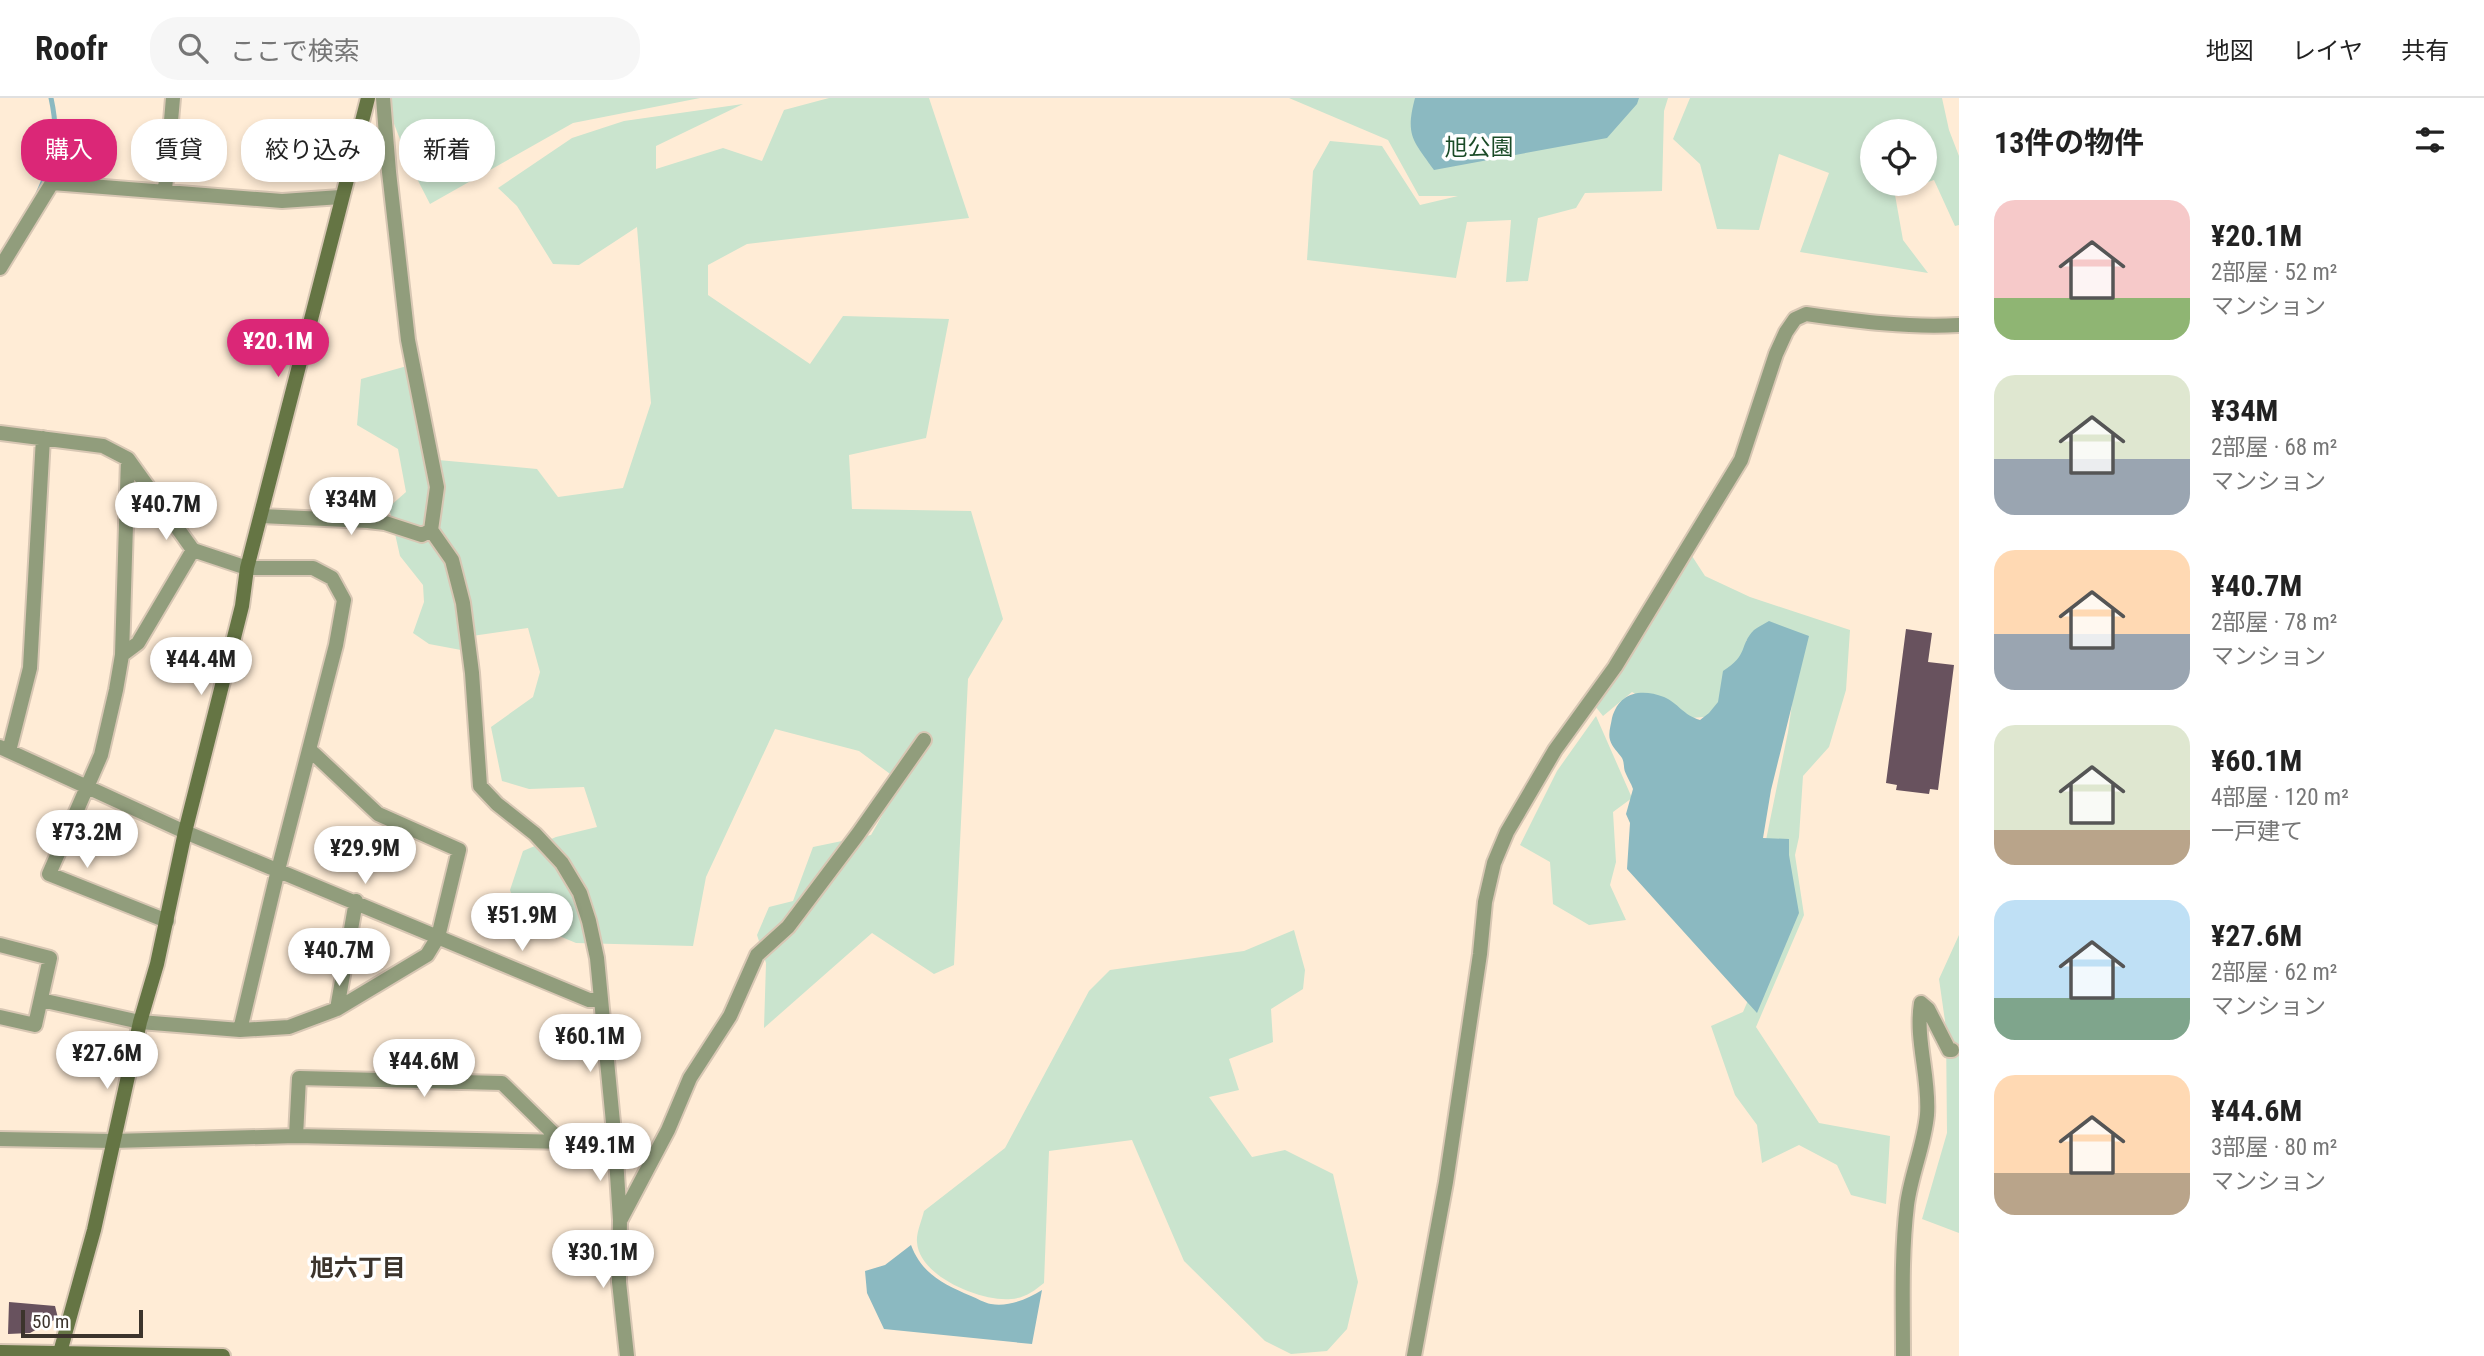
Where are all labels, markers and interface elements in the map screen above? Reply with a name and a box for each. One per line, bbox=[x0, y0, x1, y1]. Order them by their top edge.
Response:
search box bbox=[150, 17, 640, 80]
text: Roofr bbox=[35, 29, 108, 68]
icon: search bbox=[174, 29, 212, 67]
text: ここで検索 bbox=[230, 36, 360, 66]
text: 地図 bbox=[2206, 37, 2254, 65]
text: レイヤ bbox=[2292, 37, 2363, 65]
text: 共有 bbox=[2401, 37, 2449, 65]
chip: 購入 bbox=[21, 119, 117, 182]
chip: 賃貸 bbox=[131, 119, 227, 182]
chip: 絞り込み bbox=[241, 119, 385, 182]
chip: 新着 bbox=[399, 119, 495, 182]
map controls bbox=[1860, 119, 1937, 196]
button: locate bbox=[1860, 119, 1937, 196]
icon: filters bbox=[2411, 121, 2449, 159]
text: 13件の物件 bbox=[1994, 125, 2144, 160]
park label: 旭公園 bbox=[1445, 134, 1514, 161]
text: ¥20.1M bbox=[2211, 218, 2302, 253]
icon: home bbox=[2050, 228, 2134, 312]
text: 2部屋 · 52 m² bbox=[2211, 259, 2337, 286]
text: マンション bbox=[2211, 293, 2326, 320]
pin: ¥20.1M bbox=[221, 320, 335, 379]
text: ¥20.1M bbox=[243, 328, 313, 355]
text: ¥34M bbox=[2211, 393, 2278, 428]
icon: home bbox=[2050, 403, 2134, 487]
text: 2部屋 · 68 m² bbox=[2211, 434, 2337, 461]
text: マンション bbox=[2211, 468, 2326, 495]
pin: ¥34M bbox=[310, 478, 392, 537]
pin: ¥40.7M bbox=[109, 482, 223, 542]
text: ¥34M bbox=[325, 486, 377, 513]
text: ¥40.7M bbox=[131, 491, 201, 518]
text: ¥40.7M bbox=[2211, 568, 2302, 603]
icon: home bbox=[2050, 578, 2134, 662]
text: 2部屋 · 78 m² bbox=[2211, 609, 2337, 636]
pin: ¥44.4M bbox=[144, 638, 258, 697]
text: マンション bbox=[2211, 643, 2326, 670]
text: ¥44.4M bbox=[166, 646, 236, 673]
text: ¥60.1M bbox=[2211, 743, 2302, 778]
icon: home bbox=[2050, 753, 2134, 837]
text: 4部屋 · 120 m² bbox=[2211, 784, 2349, 811]
pin: ¥73.2M bbox=[30, 810, 144, 870]
text: 一戸建て bbox=[2211, 818, 2303, 845]
text: ¥73.2M bbox=[52, 819, 122, 846]
pin: ¥29.9M bbox=[308, 826, 422, 886]
text: ¥29.9M bbox=[330, 835, 400, 862]
pin: ¥51.9M bbox=[465, 894, 579, 953]
text: ¥51.9M bbox=[487, 902, 557, 929]
text: ¥27.6M bbox=[2211, 918, 2302, 953]
pin: ¥40.7M bbox=[282, 928, 396, 988]
icon: home bbox=[2050, 928, 2134, 1012]
text: ¥40.7M bbox=[304, 937, 374, 964]
text: 2部屋 · 62 m² bbox=[2211, 959, 2337, 986]
text: マンション bbox=[2211, 993, 2326, 1020]
pin: ¥60.1M bbox=[533, 1014, 647, 1074]
text: ¥60.1M bbox=[555, 1023, 625, 1050]
pin: ¥27.6M bbox=[50, 1032, 164, 1091]
text: ¥27.6M bbox=[72, 1040, 142, 1067]
pin: ¥44.6M bbox=[367, 1040, 481, 1099]
text: ¥44.6M bbox=[389, 1048, 459, 1075]
text: ¥44.6M bbox=[2211, 1093, 2302, 1128]
icon: home bbox=[2050, 1103, 2134, 1187]
pin: ¥49.1M bbox=[543, 1124, 657, 1183]
text: ¥49.1M bbox=[565, 1132, 635, 1159]
text: 3部屋 · 80 m² bbox=[2211, 1134, 2337, 1161]
text: マンション bbox=[2211, 1168, 2326, 1195]
pin: ¥30.1M bbox=[546, 1230, 660, 1290]
text: ¥30.1M bbox=[568, 1239, 638, 1266]
district label: 旭六丁目 bbox=[310, 1254, 406, 1282]
scale bar bbox=[21, 1307, 144, 1339]
text: 50 m bbox=[32, 1310, 69, 1333]

